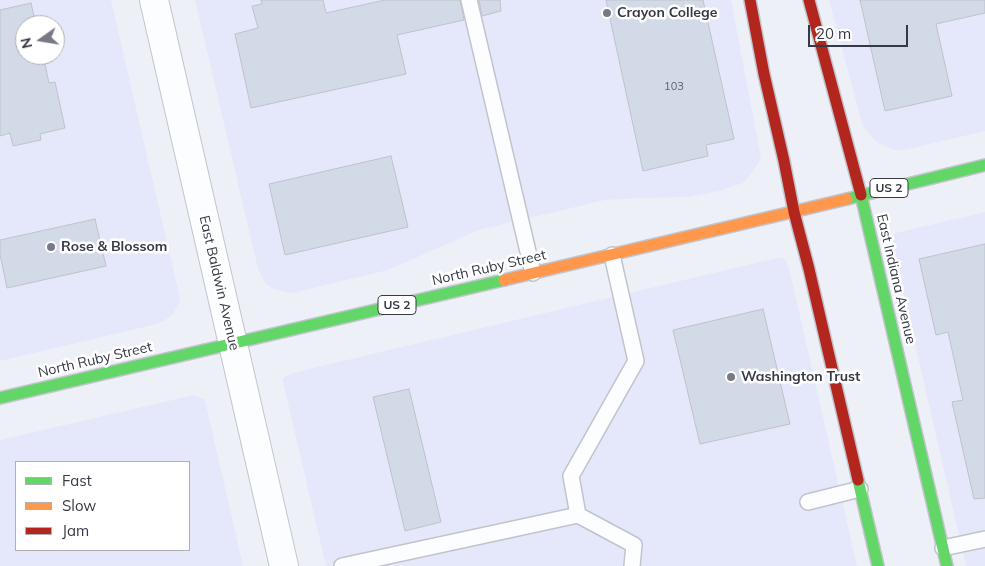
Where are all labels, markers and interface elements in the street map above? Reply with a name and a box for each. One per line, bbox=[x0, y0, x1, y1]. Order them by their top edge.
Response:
place label: Crayon College bbox=[617, 5, 717, 21]
marker: Crayon College bbox=[601, 7, 613, 19]
north arrow bbox=[15, 15, 65, 65]
scale bar bbox=[810, 15, 910, 47]
text: 20 m bbox=[816, 24, 851, 43]
text: N bbox=[16, 36, 36, 50]
house number: 103 bbox=[664, 80, 684, 94]
road number: US 2 bbox=[870, 178, 908, 198]
street label: East Indiana Avenue bbox=[873, 212, 919, 346]
street label: East Baldwin Avenue bbox=[195, 214, 243, 352]
place label: Rose & Blossom bbox=[61, 239, 167, 255]
marker: Rose & Blossom bbox=[45, 241, 57, 253]
street label: North Ruby Street bbox=[430, 247, 548, 289]
road number: US 2 bbox=[378, 296, 416, 314]
street label: North Ruby Street bbox=[36, 339, 154, 381]
place label: Washington Trust bbox=[741, 369, 860, 385]
marker: Washington Trust bbox=[725, 371, 737, 383]
legend bbox=[15, 461, 190, 551]
text: Fast bbox=[62, 471, 92, 490]
text: Slow bbox=[62, 496, 96, 515]
text: Jam bbox=[62, 521, 89, 540]

